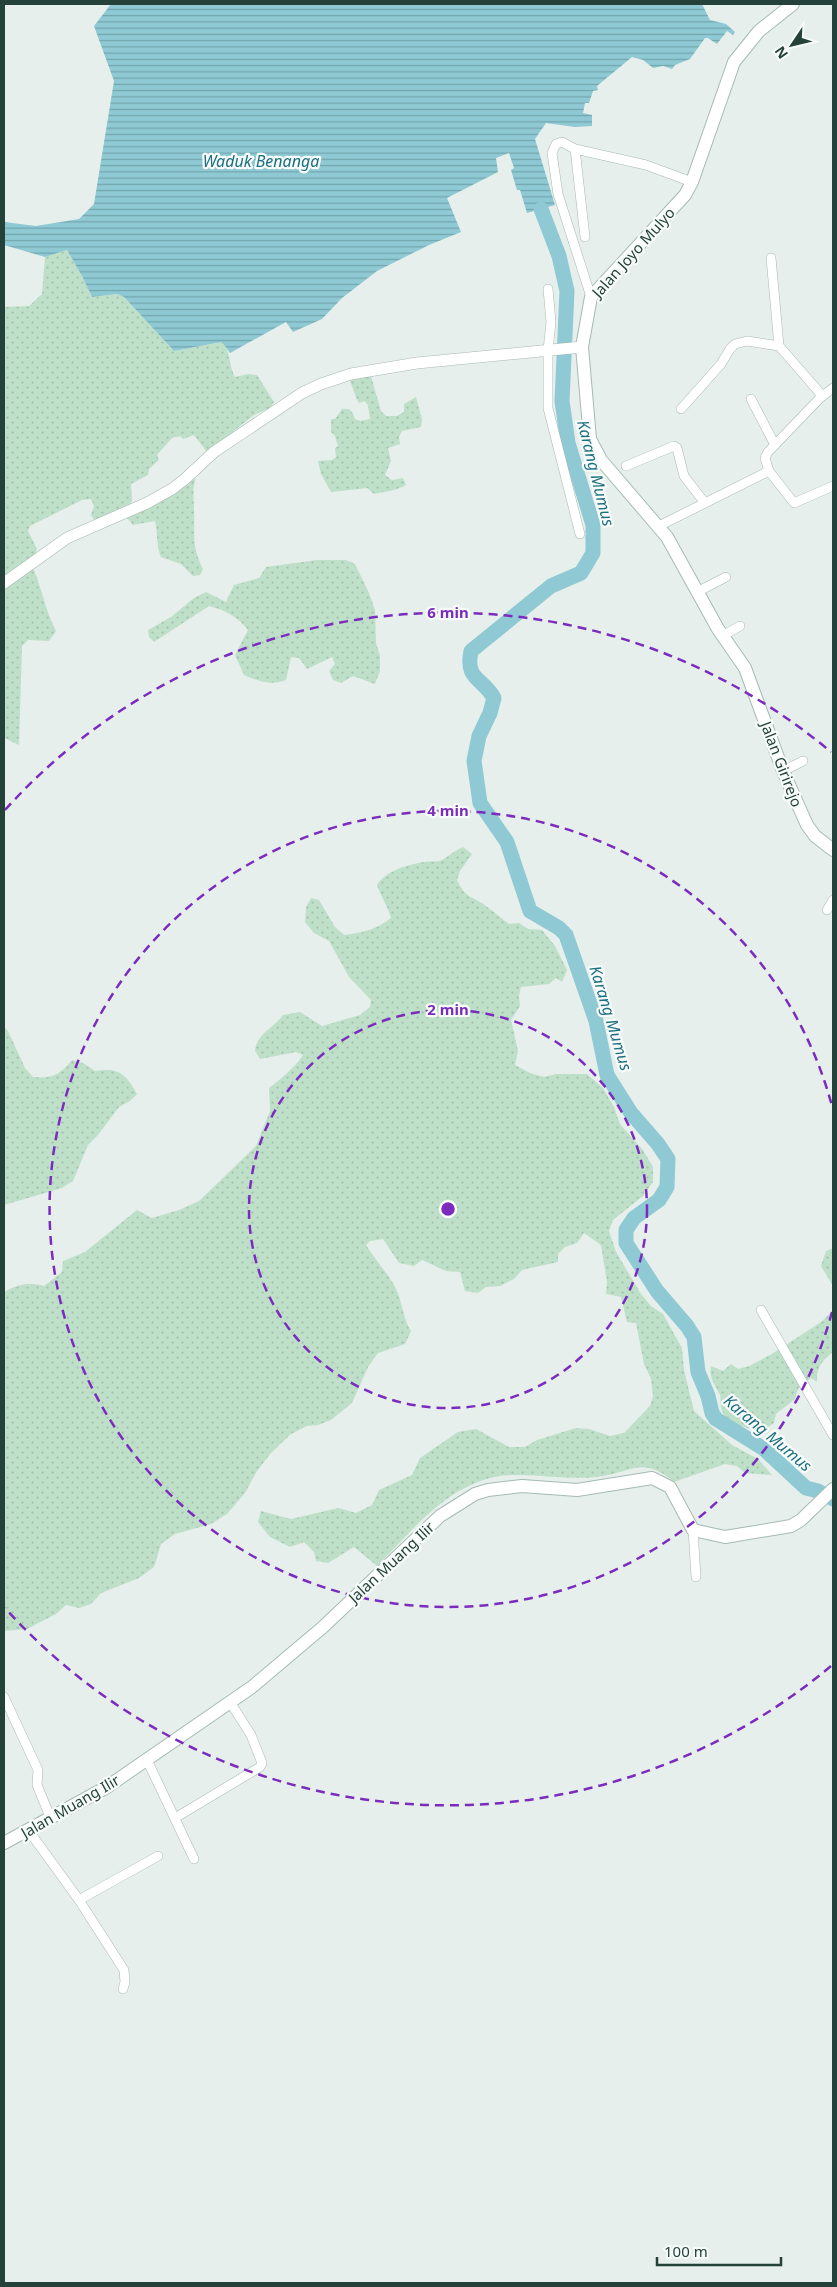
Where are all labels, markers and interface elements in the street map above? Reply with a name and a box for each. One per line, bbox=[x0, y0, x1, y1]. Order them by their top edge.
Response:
north arrow bbox=[767, 20, 817, 70]
text: N bbox=[770, 43, 792, 63]
water label: Waduk Benanga bbox=[203, 150, 319, 172]
street label: Jalan Joyo Mulyo bbox=[586, 203, 679, 303]
water label: Karang Mumus bbox=[572, 418, 620, 529]
text: 6 min bbox=[427, 602, 469, 622]
street label: Jalan Girirejo bbox=[756, 716, 807, 810]
text: 4 min bbox=[427, 800, 469, 820]
water label: Karang Mumus bbox=[585, 963, 637, 1073]
text: 2 min bbox=[427, 999, 469, 1019]
centre of rings bbox=[439, 1200, 457, 1218]
water label: Karang Mumus bbox=[719, 1390, 817, 1476]
street label: Jalan Muang Ilir bbox=[342, 1517, 438, 1608]
street label: Jalan Muang Ilir bbox=[15, 1770, 123, 1843]
scale bar bbox=[657, 2234, 781, 2266]
text: 100 m bbox=[664, 2241, 708, 2261]

